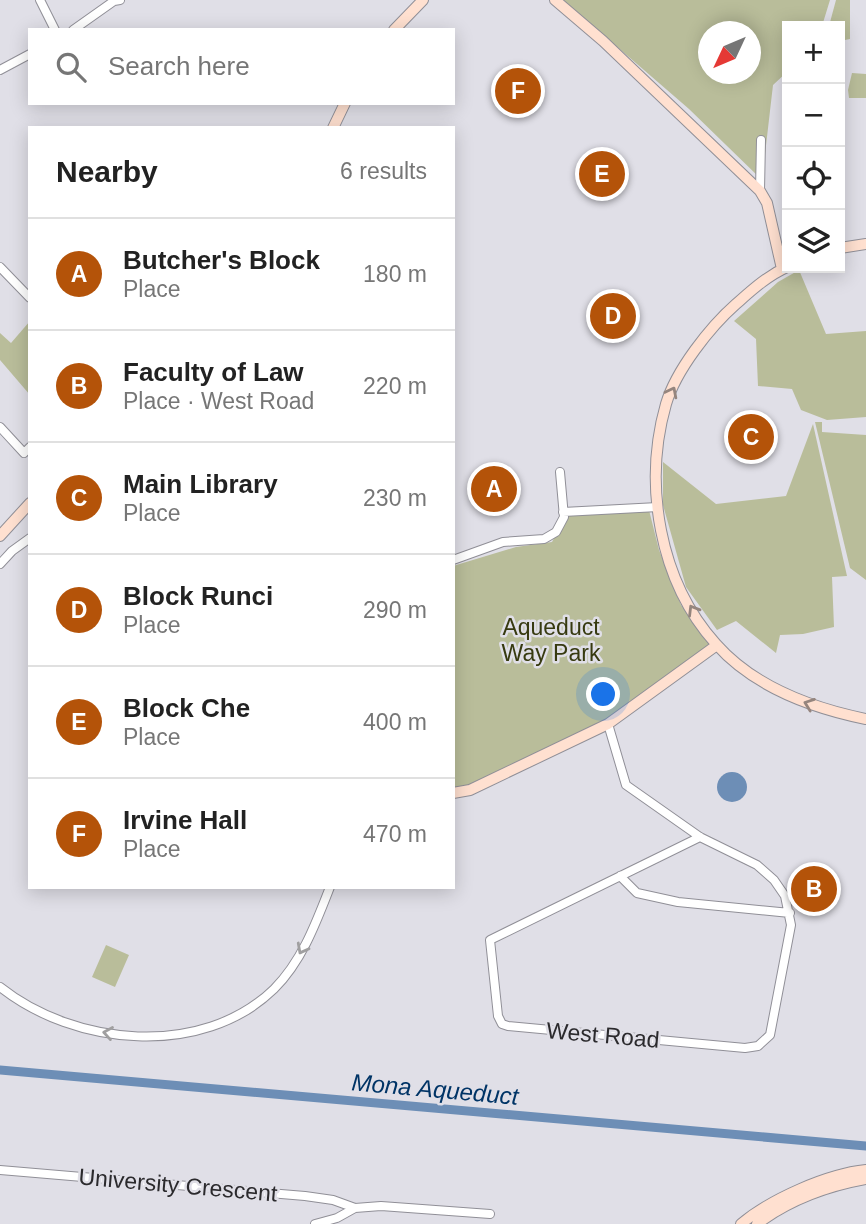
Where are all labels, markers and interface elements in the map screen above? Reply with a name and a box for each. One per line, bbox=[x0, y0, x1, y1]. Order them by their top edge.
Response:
north arrow bbox=[698, 21, 761, 84]
map controls bbox=[782, 21, 845, 273]
button: + bbox=[782, 21, 845, 84]
search box bbox=[28, 28, 455, 105]
icon: search bbox=[52, 48, 90, 86]
text: Search here bbox=[108, 51, 250, 81]
pin: F bbox=[495, 65, 541, 117]
button: − bbox=[782, 84, 845, 147]
button: locate bbox=[782, 147, 845, 210]
pin: E bbox=[579, 148, 625, 200]
text: Nearby bbox=[56, 155, 158, 188]
text: 6 results bbox=[340, 158, 427, 184]
button: layers bbox=[782, 210, 845, 273]
text: Butcher's Block bbox=[123, 245, 320, 275]
text: A bbox=[71, 261, 87, 287]
text: 180 m bbox=[363, 261, 427, 287]
text: Place bbox=[123, 276, 181, 302]
pin: D bbox=[590, 290, 636, 342]
text: Faculty of Law bbox=[123, 357, 304, 387]
text: B bbox=[71, 373, 87, 399]
text: 220 m bbox=[363, 373, 427, 399]
one-way arrow bbox=[663, 387, 677, 399]
text: Place · West Road bbox=[123, 388, 314, 414]
pin: C bbox=[728, 411, 774, 463]
pin: A bbox=[471, 463, 517, 515]
text: Main Library bbox=[123, 469, 278, 499]
text: C bbox=[71, 485, 87, 511]
text: 230 m bbox=[363, 485, 427, 511]
text: Place bbox=[123, 500, 181, 526]
text: Block Runci bbox=[123, 581, 273, 611]
text: D bbox=[71, 597, 87, 623]
text: 290 m bbox=[363, 597, 427, 623]
one-way arrow bbox=[688, 605, 701, 618]
text: Place bbox=[123, 612, 181, 638]
park label: Aqueduct Way Park bbox=[502, 614, 601, 666]
your location bbox=[586, 677, 620, 711]
text: Block Che bbox=[123, 693, 250, 723]
one-way arrow bbox=[803, 698, 815, 712]
text: E bbox=[71, 709, 87, 735]
text: 400 m bbox=[363, 709, 427, 735]
text: Place bbox=[123, 724, 181, 750]
text: Irvine Hall bbox=[123, 805, 247, 835]
text: F bbox=[72, 821, 86, 847]
text: 470 m bbox=[363, 821, 427, 847]
text: Place bbox=[123, 836, 181, 862]
pin: B bbox=[791, 863, 837, 915]
one-way arrow bbox=[297, 942, 311, 955]
street label: West Road bbox=[545, 1017, 661, 1053]
one-way arrow bbox=[102, 1026, 114, 1041]
water label: Mona Aqueduct bbox=[351, 1068, 521, 1110]
street label: University Crescent bbox=[78, 1163, 279, 1207]

